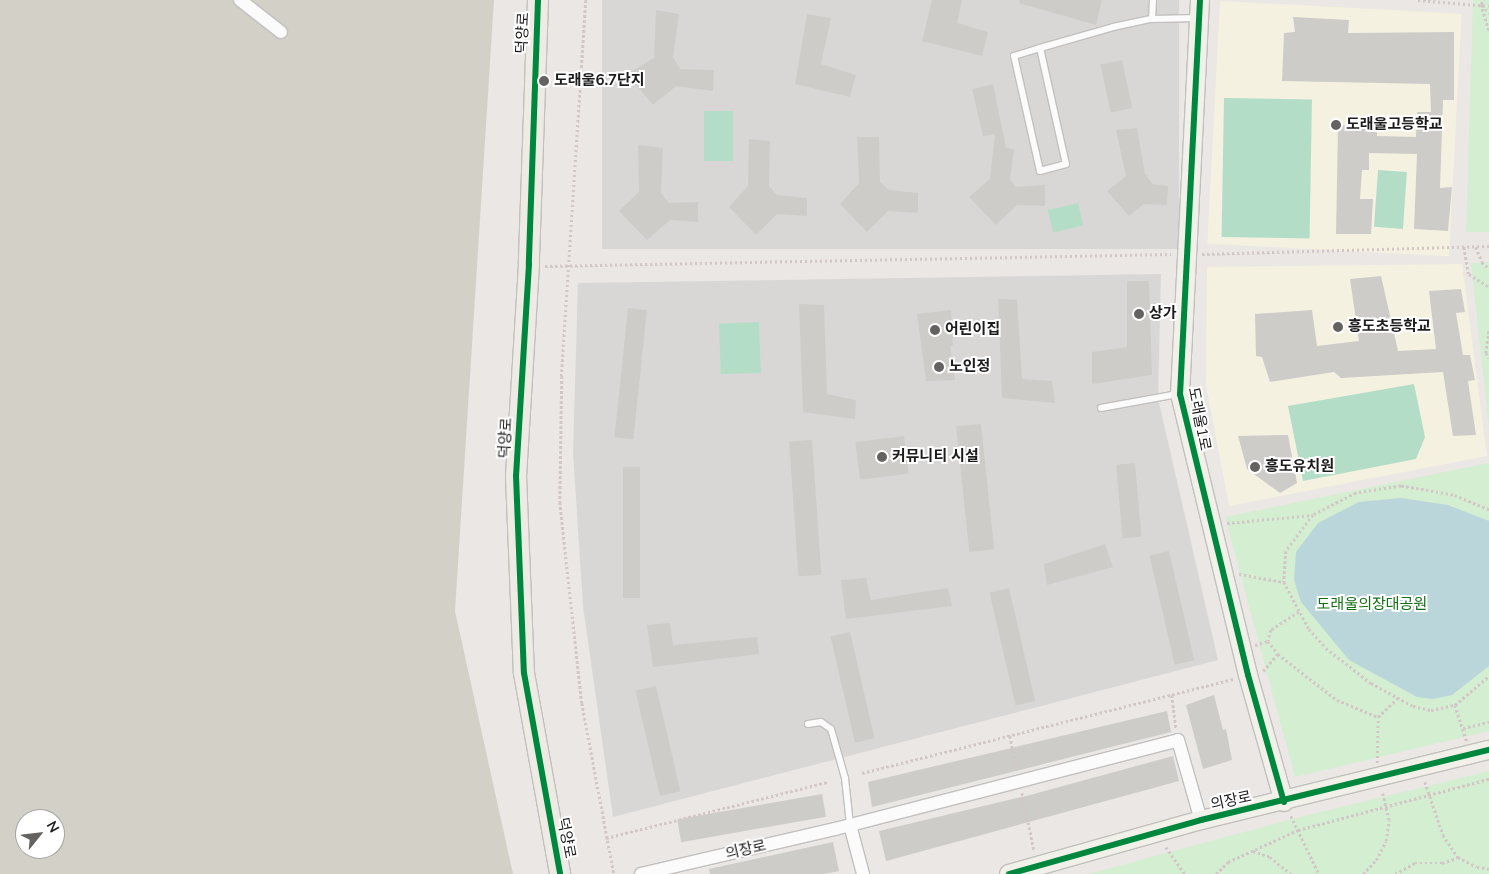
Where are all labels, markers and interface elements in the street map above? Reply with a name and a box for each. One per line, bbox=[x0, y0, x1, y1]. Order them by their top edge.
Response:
street label: 덕양로 bbox=[513, 12, 533, 54]
place label: 도래울6.7단지 bbox=[554, 72, 645, 90]
marker: 도래울6.7단지 bbox=[538, 75, 550, 87]
place label: 도래울고등학교 bbox=[1346, 116, 1443, 134]
marker: 도래울고등학교 bbox=[1330, 119, 1342, 131]
place label: 상가 bbox=[1149, 305, 1177, 323]
marker: 상가 bbox=[1133, 308, 1145, 320]
place label: 흥도초등학교 bbox=[1348, 318, 1431, 336]
place label: 어린이집 bbox=[945, 321, 1000, 339]
marker: 흥도초등학교 bbox=[1332, 321, 1344, 333]
marker: 어린이집 bbox=[929, 324, 941, 336]
place label: 노인정 bbox=[949, 358, 990, 376]
marker: 노인정 bbox=[933, 361, 945, 373]
street label: 도래울1로 bbox=[1184, 386, 1214, 452]
street label: 덕양로 bbox=[496, 417, 516, 459]
place label: 커뮤니티 시설 bbox=[892, 448, 979, 466]
marker: 커뮤니티 시설 bbox=[876, 451, 888, 463]
place label: 흥도유치원 bbox=[1265, 458, 1334, 476]
marker: 흥도유치원 bbox=[1249, 461, 1261, 473]
park label: 도래울의장대공원 bbox=[1317, 596, 1427, 614]
street label: 의장로 bbox=[1209, 788, 1253, 814]
north arrow bbox=[15, 809, 65, 859]
street label: 덕양로 bbox=[553, 816, 579, 860]
text: N bbox=[42, 818, 64, 836]
street label: 의장로 bbox=[724, 837, 768, 863]

